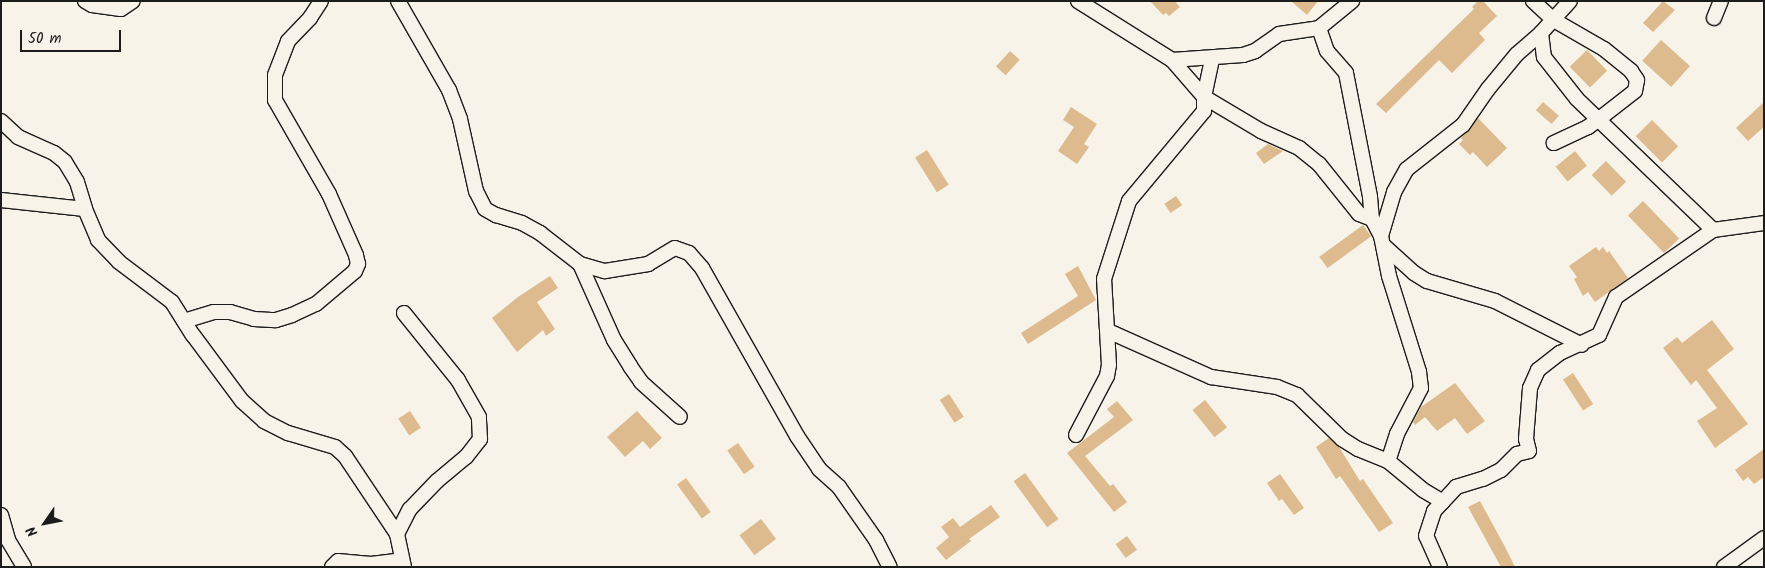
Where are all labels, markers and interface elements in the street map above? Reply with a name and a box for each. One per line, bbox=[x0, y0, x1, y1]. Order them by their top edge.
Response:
scale bar bbox=[22, 20, 124, 52]
text: 50 m bbox=[28, 27, 62, 51]
north arrow bbox=[20, 498, 70, 548]
text: N bbox=[21, 521, 44, 541]

